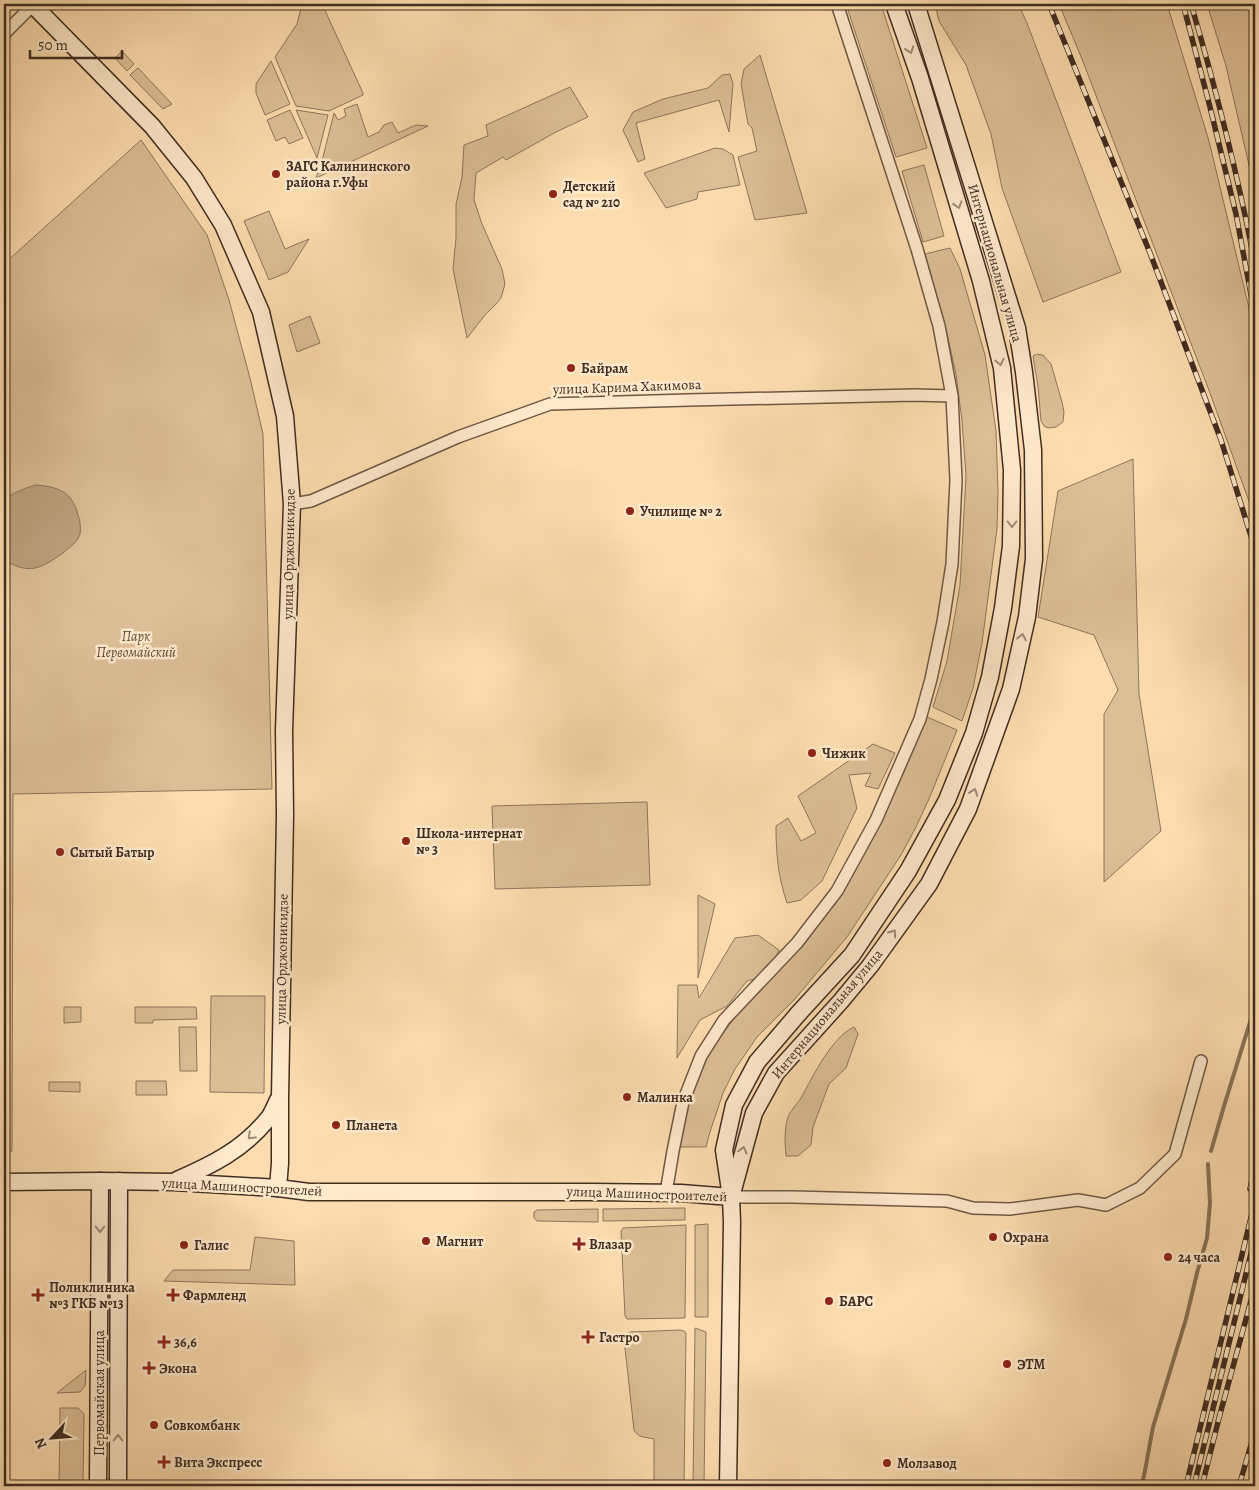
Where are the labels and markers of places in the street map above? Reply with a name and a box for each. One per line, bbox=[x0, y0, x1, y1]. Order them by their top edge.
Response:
place label: ЗАГС Калининского района г.Уфы bbox=[286, 157, 410, 192]
marker: ЗАГС Калининского района г.Уфы bbox=[270, 168, 282, 180]
place label: Детский сад № 210 bbox=[563, 177, 620, 212]
marker: Детский сад № 210 bbox=[547, 188, 559, 200]
place label: Байрам bbox=[581, 359, 629, 378]
marker: Байрам bbox=[565, 362, 577, 374]
place label: Училище № 2 bbox=[640, 502, 722, 521]
marker: Училище № 2 bbox=[624, 505, 636, 517]
place label: Чижик bbox=[822, 744, 866, 763]
marker: Чижик bbox=[806, 747, 818, 759]
place label: Школа-интернат № 3 bbox=[416, 824, 523, 859]
marker: Школа-интернат № 3 bbox=[400, 835, 412, 847]
place label: Сытый Батыр bbox=[70, 843, 155, 862]
marker: Сытый Батыр bbox=[54, 846, 66, 858]
place label: Малинка bbox=[637, 1088, 693, 1107]
marker: Малинка bbox=[621, 1091, 633, 1103]
place label: Планета bbox=[346, 1116, 398, 1135]
marker: Планета bbox=[330, 1119, 342, 1131]
place label: Охрана bbox=[1003, 1228, 1049, 1247]
marker: Охрана bbox=[987, 1231, 999, 1243]
place label: Магнит bbox=[436, 1232, 484, 1251]
marker: Магнит bbox=[420, 1235, 432, 1247]
place label: Влазар bbox=[589, 1235, 632, 1254]
place label: Галис bbox=[194, 1236, 229, 1255]
marker: Влазар bbox=[573, 1238, 585, 1250]
marker: Галис bbox=[178, 1239, 190, 1251]
place label: 24 часа bbox=[1178, 1248, 1220, 1267]
marker: 24 часа bbox=[1162, 1251, 1174, 1263]
place label: Поликлиника №3 ГКБ №13 bbox=[49, 1278, 135, 1313]
place label: Фармленд bbox=[183, 1286, 246, 1305]
marker: Поликлиника №3 ГКБ №13 bbox=[31, 1288, 45, 1302]
marker: Фармленд bbox=[167, 1289, 179, 1301]
place label: БАРС bbox=[839, 1292, 874, 1311]
marker: БАРС bbox=[823, 1295, 835, 1307]
place label: Гастро bbox=[599, 1328, 640, 1347]
marker: Гастро bbox=[581, 1330, 595, 1344]
place label: 36,6 bbox=[174, 1333, 197, 1352]
marker: 36,6 bbox=[158, 1336, 170, 1348]
place label: ЭТМ bbox=[1017, 1355, 1045, 1374]
marker: ЭТМ bbox=[1001, 1358, 1013, 1370]
place label: Экона bbox=[159, 1359, 197, 1378]
marker: Экона bbox=[143, 1362, 155, 1374]
place label: Совкомбанк bbox=[164, 1416, 240, 1435]
marker: Совкомбанк bbox=[148, 1419, 160, 1431]
place label: Вита Экспресс bbox=[174, 1453, 262, 1472]
place label: Молзавод bbox=[897, 1454, 957, 1473]
marker: Вита Экспресс bbox=[158, 1456, 170, 1468]
marker: Молзавод bbox=[881, 1457, 893, 1469]

